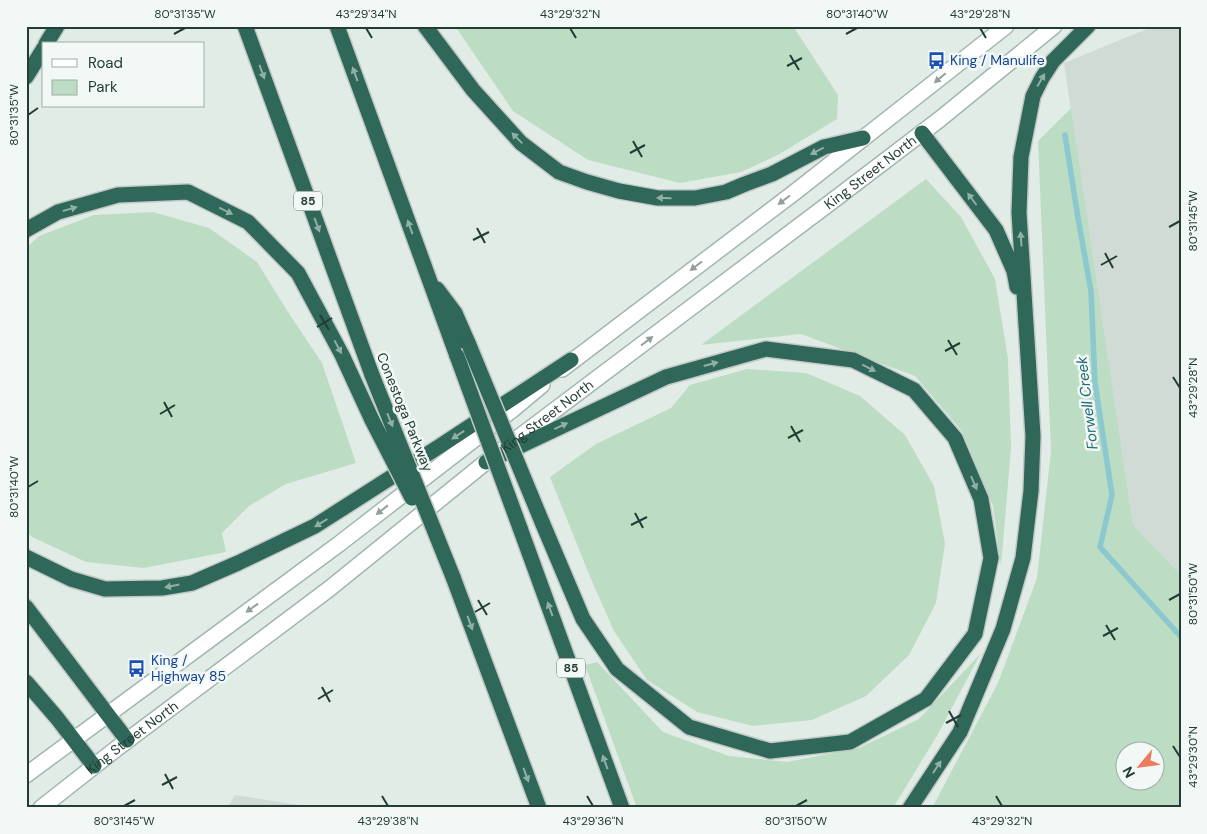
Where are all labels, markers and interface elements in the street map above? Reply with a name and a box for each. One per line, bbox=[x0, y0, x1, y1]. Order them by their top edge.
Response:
text: 80°31'35"W bbox=[154, 6, 216, 22]
text: 43°29'34"N bbox=[336, 6, 396, 22]
text: 43°29'32"N bbox=[540, 6, 600, 22]
text: 80°31'40"W bbox=[826, 6, 888, 22]
text: 43°29'28"N bbox=[950, 6, 1010, 22]
legend bbox=[42, 42, 205, 108]
bus stop icon: King / Manulife bbox=[926, 50, 946, 70]
place label: King / Manulife bbox=[950, 51, 1045, 69]
text: Road bbox=[88, 53, 123, 73]
one-way arrow bbox=[258, 65, 266, 80]
one-way arrow bbox=[351, 67, 358, 82]
one-way arrow bbox=[933, 72, 946, 83]
one-way arrow bbox=[1037, 73, 1046, 86]
text: Park bbox=[88, 77, 118, 97]
text: 80°31'35"W bbox=[6, 84, 22, 146]
street label: King Street North bbox=[820, 131, 920, 213]
one-way arrow bbox=[511, 132, 523, 144]
one-way arrow bbox=[809, 147, 824, 155]
text: 80°31'45"W bbox=[1185, 190, 1201, 252]
road number: 85 bbox=[294, 192, 322, 210]
one-way arrow bbox=[967, 193, 978, 206]
one-way arrow bbox=[655, 194, 671, 202]
one-way arrow bbox=[778, 194, 791, 205]
one-way arrow bbox=[63, 204, 78, 212]
one-way arrow bbox=[219, 207, 233, 215]
one-way arrow bbox=[313, 218, 321, 233]
one-way arrow bbox=[406, 220, 413, 235]
one-way arrow bbox=[1016, 230, 1024, 246]
one-way arrow bbox=[690, 261, 703, 272]
one-way arrow bbox=[640, 335, 653, 346]
one-way arrow bbox=[334, 340, 342, 354]
street label: Conestoga Parkway bbox=[373, 350, 437, 474]
water label: Forwell Creek bbox=[1071, 355, 1103, 451]
text: 43°29'28"N bbox=[1185, 358, 1201, 418]
one-way arrow bbox=[704, 360, 719, 368]
one-way arrow bbox=[862, 364, 876, 372]
street label: King Street North bbox=[497, 375, 597, 457]
one-way arrow bbox=[386, 413, 394, 428]
one-way arrow bbox=[554, 422, 568, 430]
one-way arrow bbox=[451, 430, 464, 440]
text: 80°31'40"W bbox=[6, 456, 22, 518]
one-way arrow bbox=[970, 476, 978, 491]
one-way arrow bbox=[376, 505, 389, 516]
one-way arrow bbox=[314, 518, 327, 527]
text: 80°31'50"W bbox=[1185, 562, 1201, 625]
one-way arrow bbox=[163, 583, 179, 591]
one-way arrow bbox=[546, 601, 554, 616]
one-way arrow bbox=[246, 602, 259, 613]
one-way arrow bbox=[466, 616, 474, 631]
place label: King / Highway 85 bbox=[151, 651, 226, 685]
bus stop icon: King / Highway 85 bbox=[127, 658, 147, 678]
road number: 85 bbox=[557, 658, 585, 678]
street label: King Street North bbox=[82, 697, 182, 778]
text: 43°29'30"N bbox=[1185, 726, 1201, 788]
north arrow bbox=[1114, 742, 1164, 792]
one-way arrow bbox=[601, 754, 609, 769]
one-way arrow bbox=[932, 760, 941, 774]
text: N bbox=[1118, 763, 1139, 781]
one-way arrow bbox=[523, 768, 531, 782]
text: 80°31'45"W bbox=[93, 813, 155, 829]
text: 43°29'38"N bbox=[358, 813, 418, 829]
text: 43°29'36"N bbox=[562, 813, 624, 829]
text: 80°31'50"W bbox=[765, 813, 828, 829]
text: 43°29'32"N bbox=[972, 813, 1032, 829]

